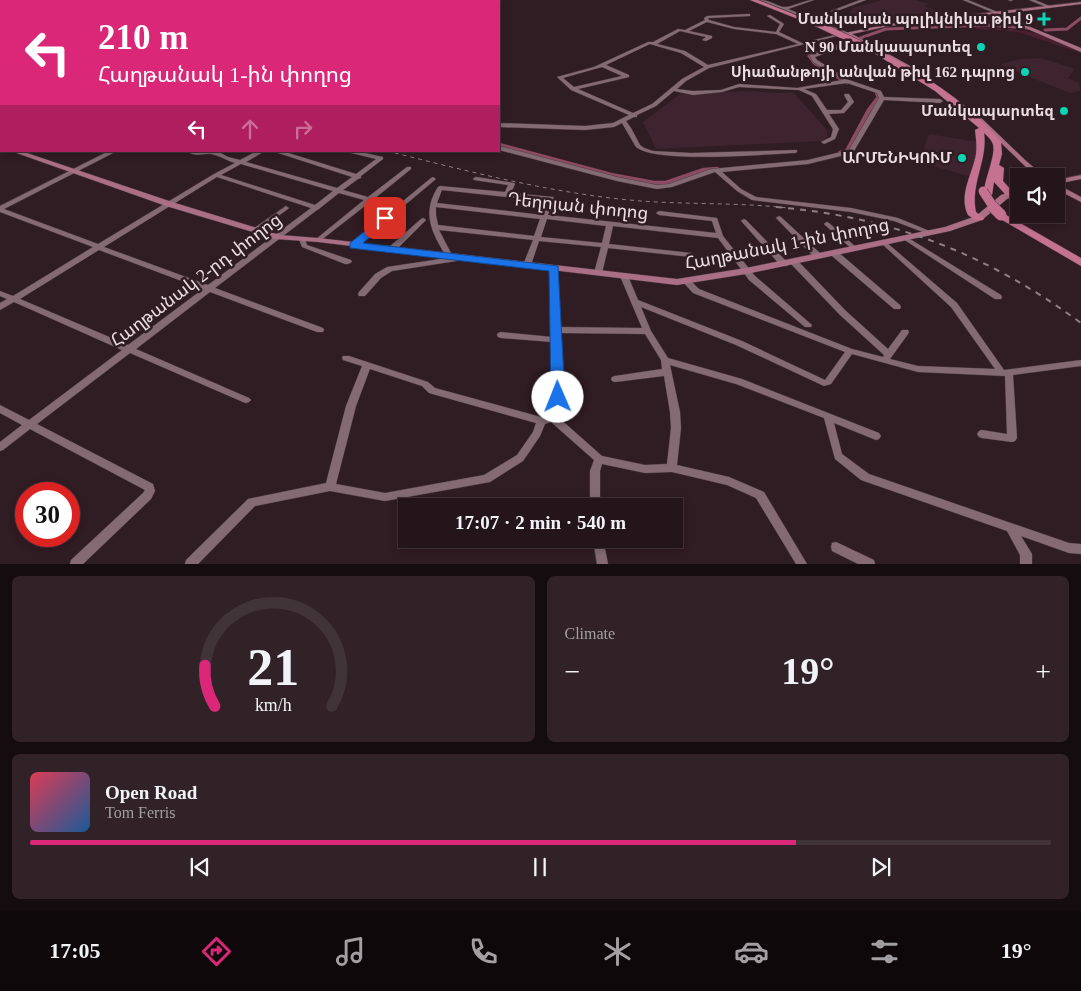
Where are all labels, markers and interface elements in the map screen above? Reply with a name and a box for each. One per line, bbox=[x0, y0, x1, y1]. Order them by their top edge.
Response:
place label: Մանկական պոլիկնիկա թիվ 9 bbox=[797, 11, 1033, 28]
marker: Մանկական պոլիկնիկա թիվ 9 bbox=[1037, 12, 1051, 26]
text: 210 m bbox=[98, 18, 188, 57]
icon: left bbox=[15, 20, 80, 85]
place label: N 90 Մանկապարտեզ bbox=[805, 39, 972, 56]
marker: N 90 Մանկապարտեզ bbox=[975, 41, 987, 53]
text: Հաղթանակ 1-ին փողոց bbox=[98, 62, 352, 87]
place label: Սիամանթոյի անվան թիվ 162 դպրոց bbox=[731, 64, 1015, 81]
marker: Սիամանթոյի անվան թիվ 162 դպրոց bbox=[1019, 66, 1031, 78]
place label: Մանկապարտեզ bbox=[921, 103, 1055, 120]
marker: Մանկապարտեզ bbox=[1058, 105, 1070, 117]
icon: left bbox=[183, 115, 211, 143]
icon: ahead bbox=[236, 115, 264, 143]
icon: right bbox=[289, 115, 317, 143]
place label: ԱՐՄԵՆԻԿՈՒՄ bbox=[842, 150, 952, 166]
marker: ԱՐՄԵՆԻԿՈՒՄ bbox=[956, 152, 968, 164]
map controls bbox=[1010, 168, 1065, 223]
button: sound bbox=[1010, 168, 1065, 223]
street label: Դեղոյան փողոց bbox=[507, 189, 649, 223]
pin bbox=[364, 197, 406, 239]
icon: arrive bbox=[371, 204, 399, 232]
street label: Հաղթանակ 2-րդ փողոց bbox=[107, 209, 285, 351]
street label: Հաղթանակ 1-ին փողոց bbox=[683, 214, 891, 274]
position arrow bbox=[531, 370, 583, 422]
speed limit sign: 30 bbox=[15, 482, 80, 547]
text: 17:07 · 2 min · 540 m bbox=[455, 512, 626, 533]
text: Climate bbox=[565, 625, 615, 642]
text: 21 bbox=[247, 639, 299, 696]
text: 19° bbox=[781, 650, 834, 692]
text: − bbox=[565, 656, 580, 687]
text: + bbox=[1035, 656, 1051, 687]
text: km/h bbox=[255, 695, 292, 715]
text: Open Road bbox=[105, 782, 197, 803]
text: Tom Ferris bbox=[105, 804, 175, 821]
icon: previous bbox=[186, 853, 214, 881]
icon: pause bbox=[526, 853, 554, 881]
icon: next bbox=[867, 853, 895, 881]
icon: directions bbox=[199, 934, 234, 969]
icon: music bbox=[333, 934, 368, 969]
icon: phone bbox=[466, 934, 501, 969]
icon: climate bbox=[600, 934, 635, 969]
icon: car bbox=[734, 934, 769, 969]
icon: filters bbox=[867, 934, 902, 969]
text: 17:05 bbox=[49, 938, 101, 963]
text: 19° bbox=[1001, 938, 1032, 963]

